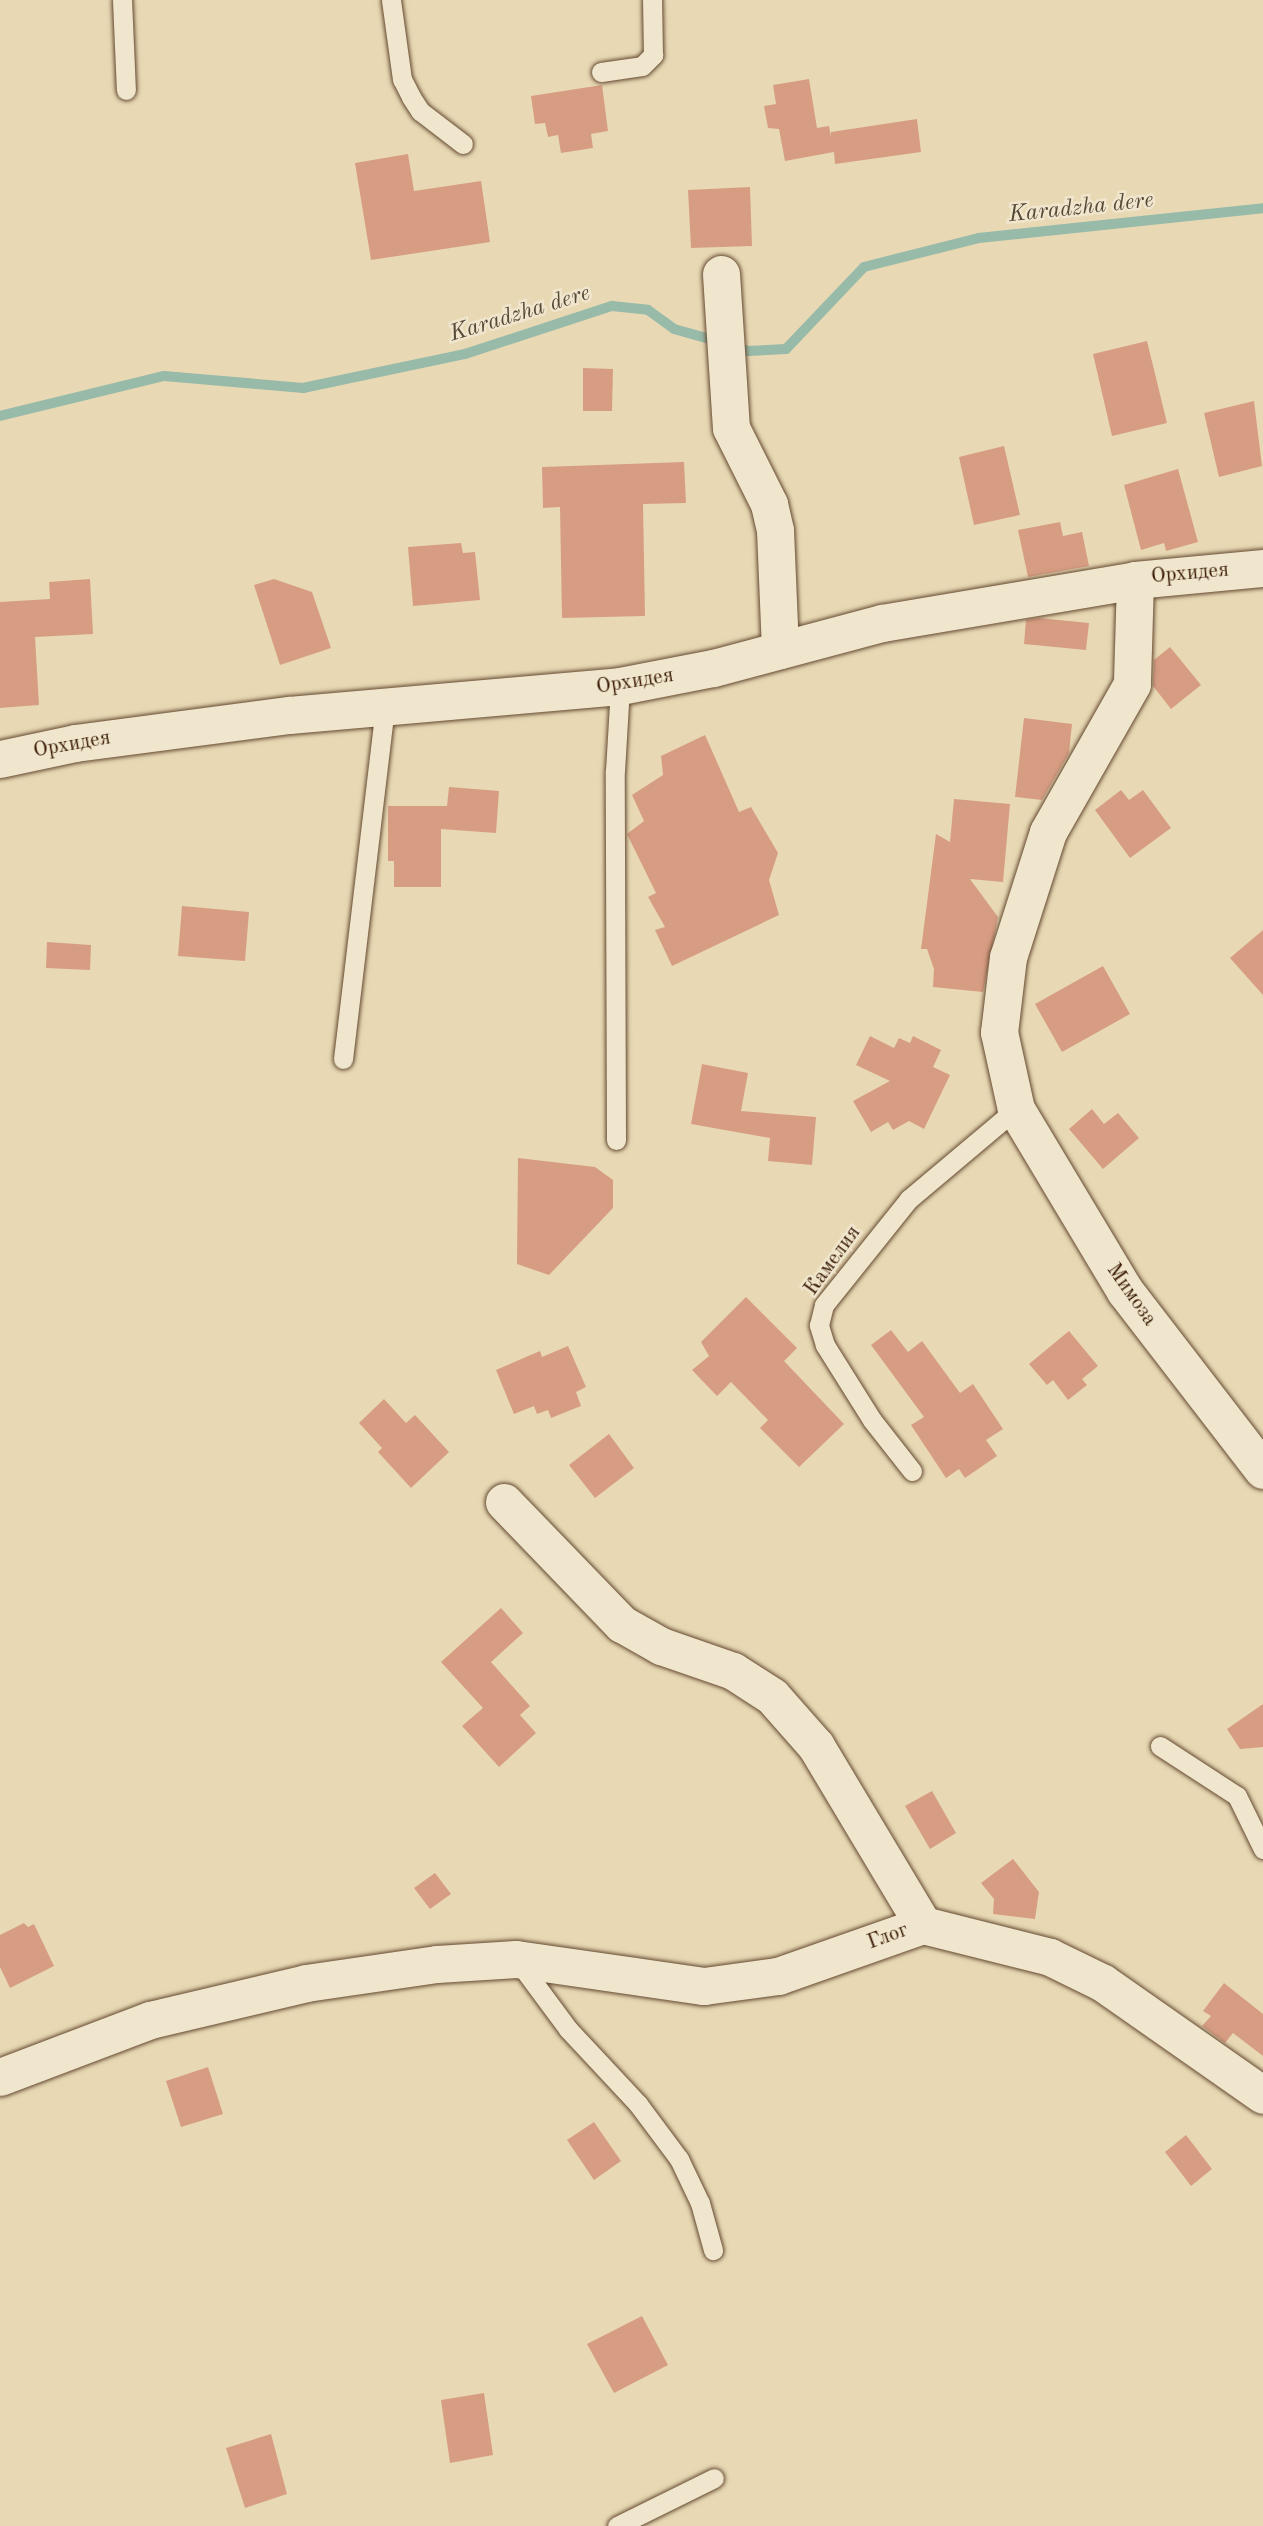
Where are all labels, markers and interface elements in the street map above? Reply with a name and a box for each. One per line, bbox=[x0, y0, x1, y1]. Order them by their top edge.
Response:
water label: Karadzha dere bbox=[1007, 187, 1155, 229]
water label: Karadzha dere bbox=[446, 279, 594, 349]
street label: Орхидея bbox=[1150, 558, 1230, 590]
street label: Орхидея bbox=[594, 663, 676, 701]
street label: Орхидея bbox=[31, 726, 113, 764]
street label: Камелия bbox=[799, 1221, 867, 1301]
street label: Мимоза bbox=[1100, 1259, 1162, 1331]
street label: Глог bbox=[864, 1918, 912, 1956]

